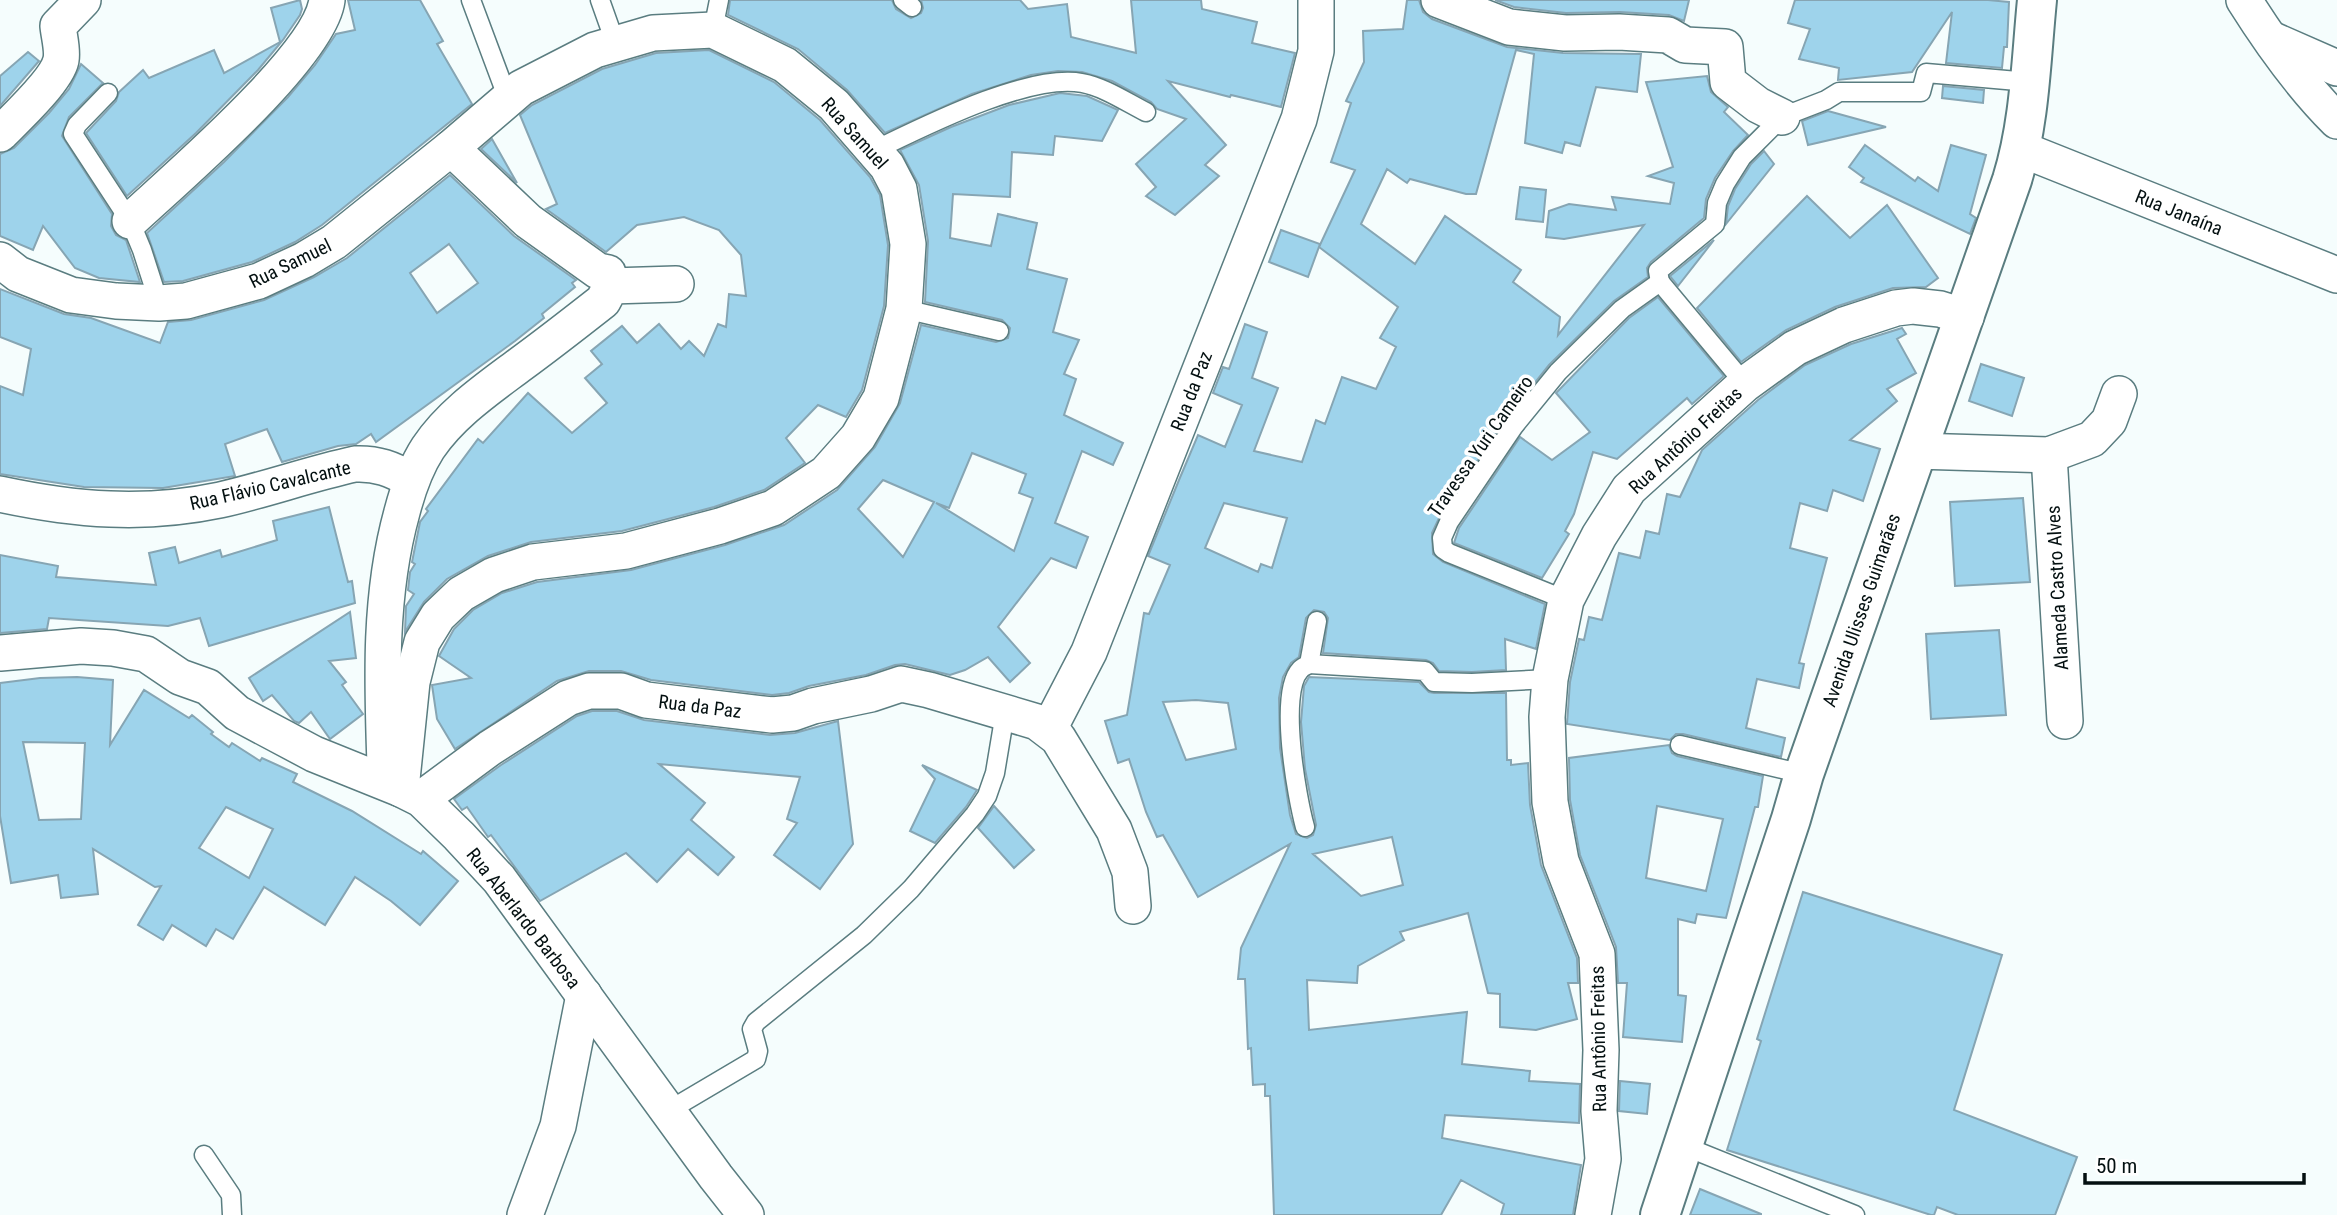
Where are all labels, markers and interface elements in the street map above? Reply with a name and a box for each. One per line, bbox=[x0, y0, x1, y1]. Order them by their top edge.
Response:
street label: Rua Samuel bbox=[816, 93, 893, 174]
street label: Rua Janaína bbox=[2132, 185, 2226, 240]
street label: Rua Samuel bbox=[245, 234, 335, 293]
street label: Rua da Paz bbox=[1166, 348, 1217, 434]
street label: Travessa Yuri Cameiro bbox=[1423, 371, 1538, 521]
street label: Rua Antônio Freitas bbox=[1624, 382, 1747, 499]
street label: Rua Flávio Cavalcante bbox=[187, 456, 353, 515]
street label: Alameda Castro Alves bbox=[2042, 505, 2073, 671]
street label: Avenida Ulisses Guimarães bbox=[1818, 511, 1905, 710]
street label: Rua da Paz bbox=[657, 690, 743, 723]
street label: Rua Aberlardo Barbosa bbox=[462, 843, 586, 993]
street label: Rua Antônio Freitas bbox=[1586, 966, 1611, 1112]
scale bar bbox=[2085, 1142, 2304, 1186]
text: 50 m bbox=[2096, 1154, 2137, 1178]

